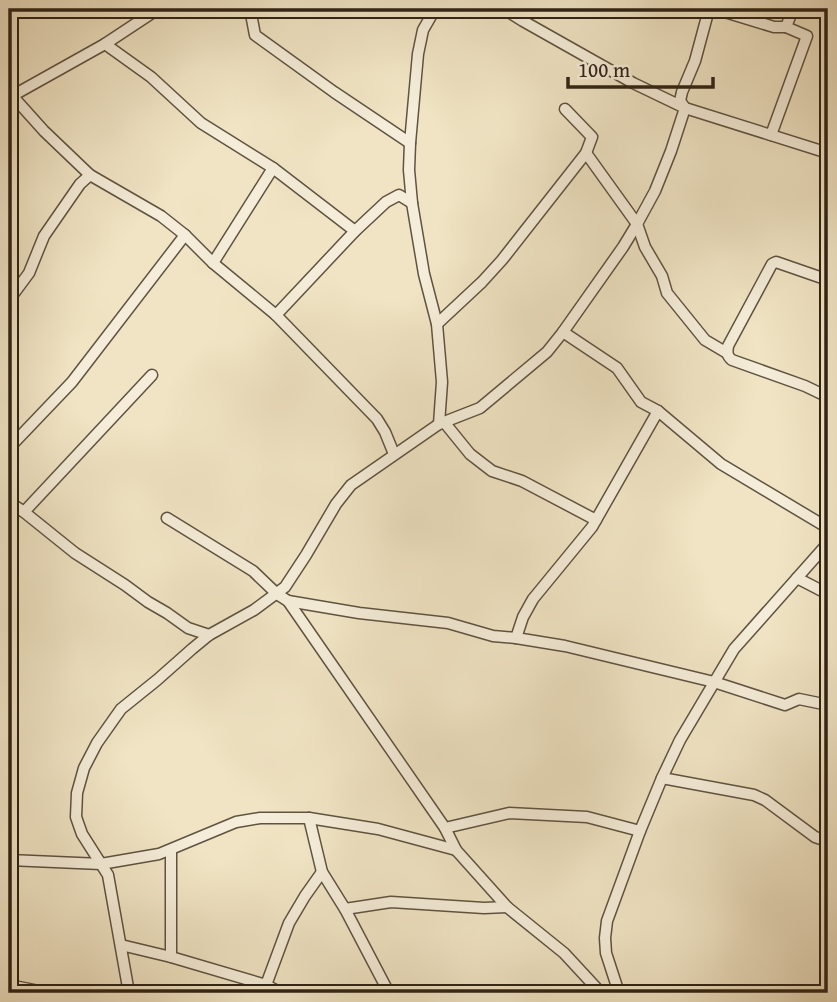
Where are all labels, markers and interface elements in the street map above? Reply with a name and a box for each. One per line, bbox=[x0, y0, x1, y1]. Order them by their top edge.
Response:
scale bar bbox=[568, 46, 713, 90]
text: 100 m bbox=[578, 54, 630, 85]

